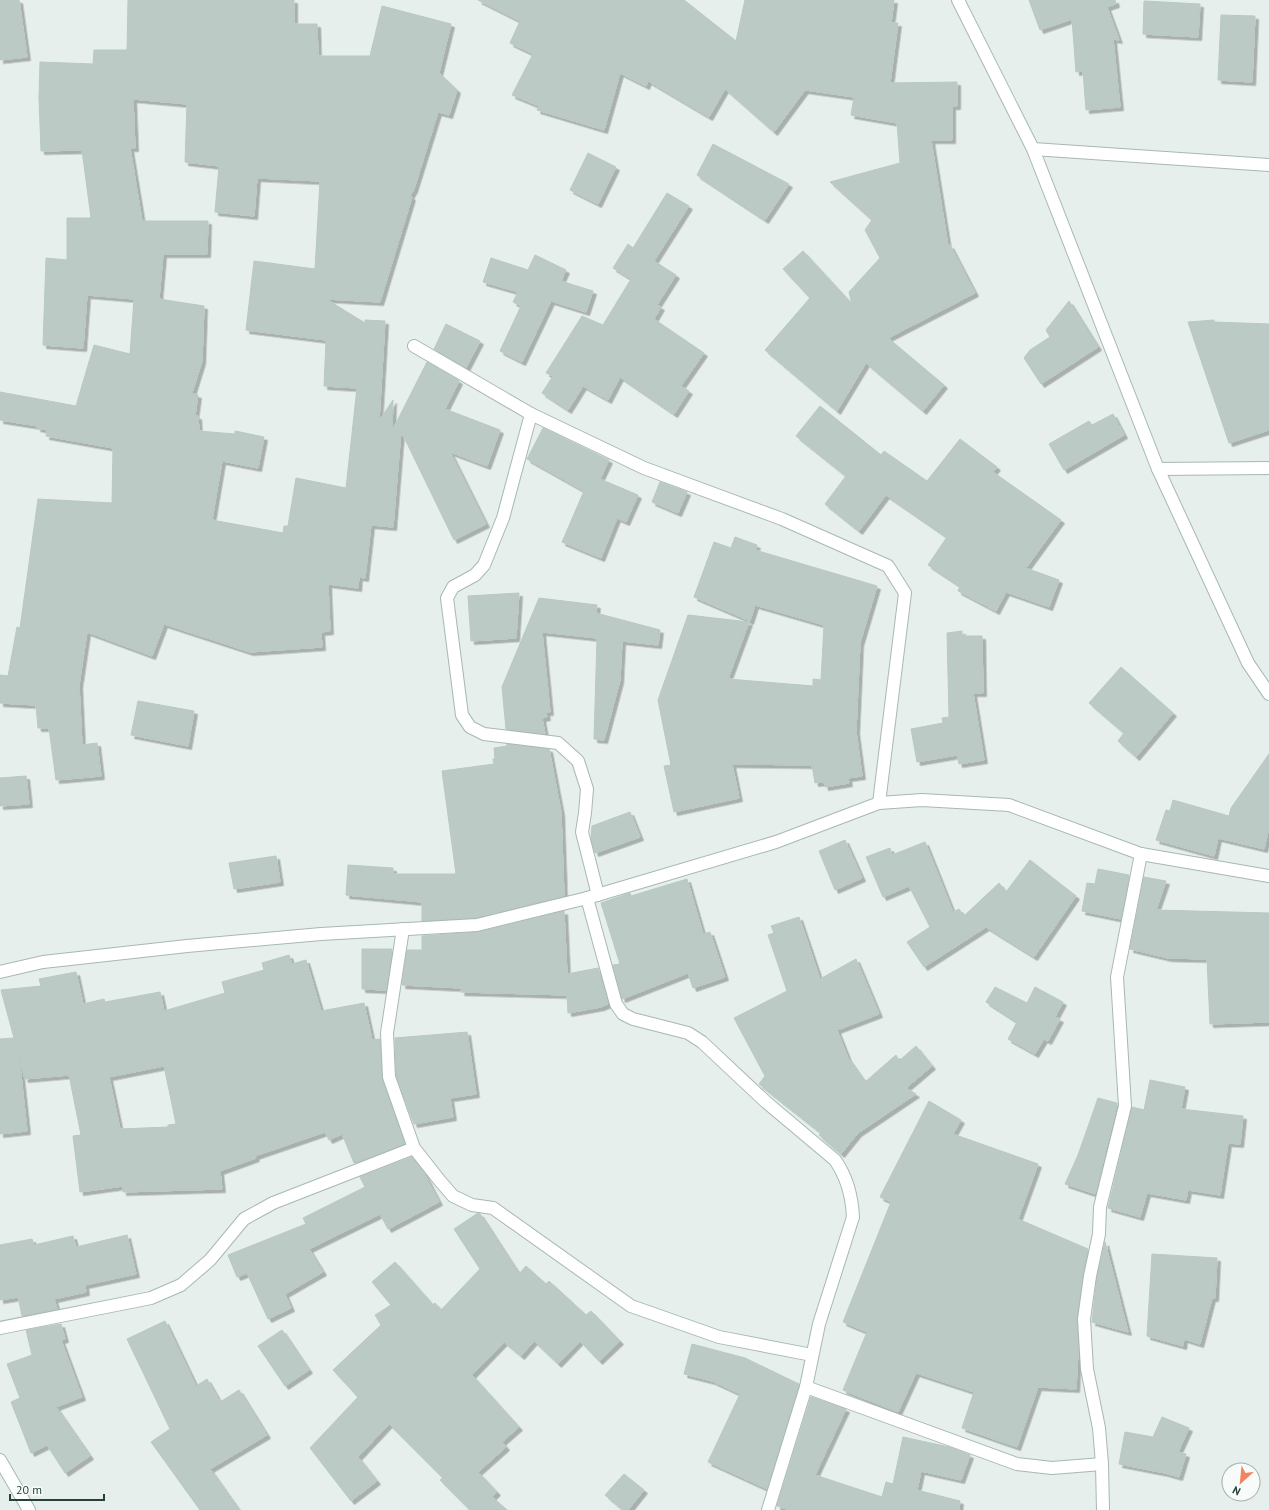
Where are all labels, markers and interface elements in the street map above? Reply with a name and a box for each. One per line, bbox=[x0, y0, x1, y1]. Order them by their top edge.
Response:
north arrow bbox=[1221, 1462, 1261, 1502]
scale bar bbox=[10, 1476, 104, 1502]
text: 20 m bbox=[16, 1482, 42, 1497]
text: N bbox=[1230, 1483, 1243, 1499]

